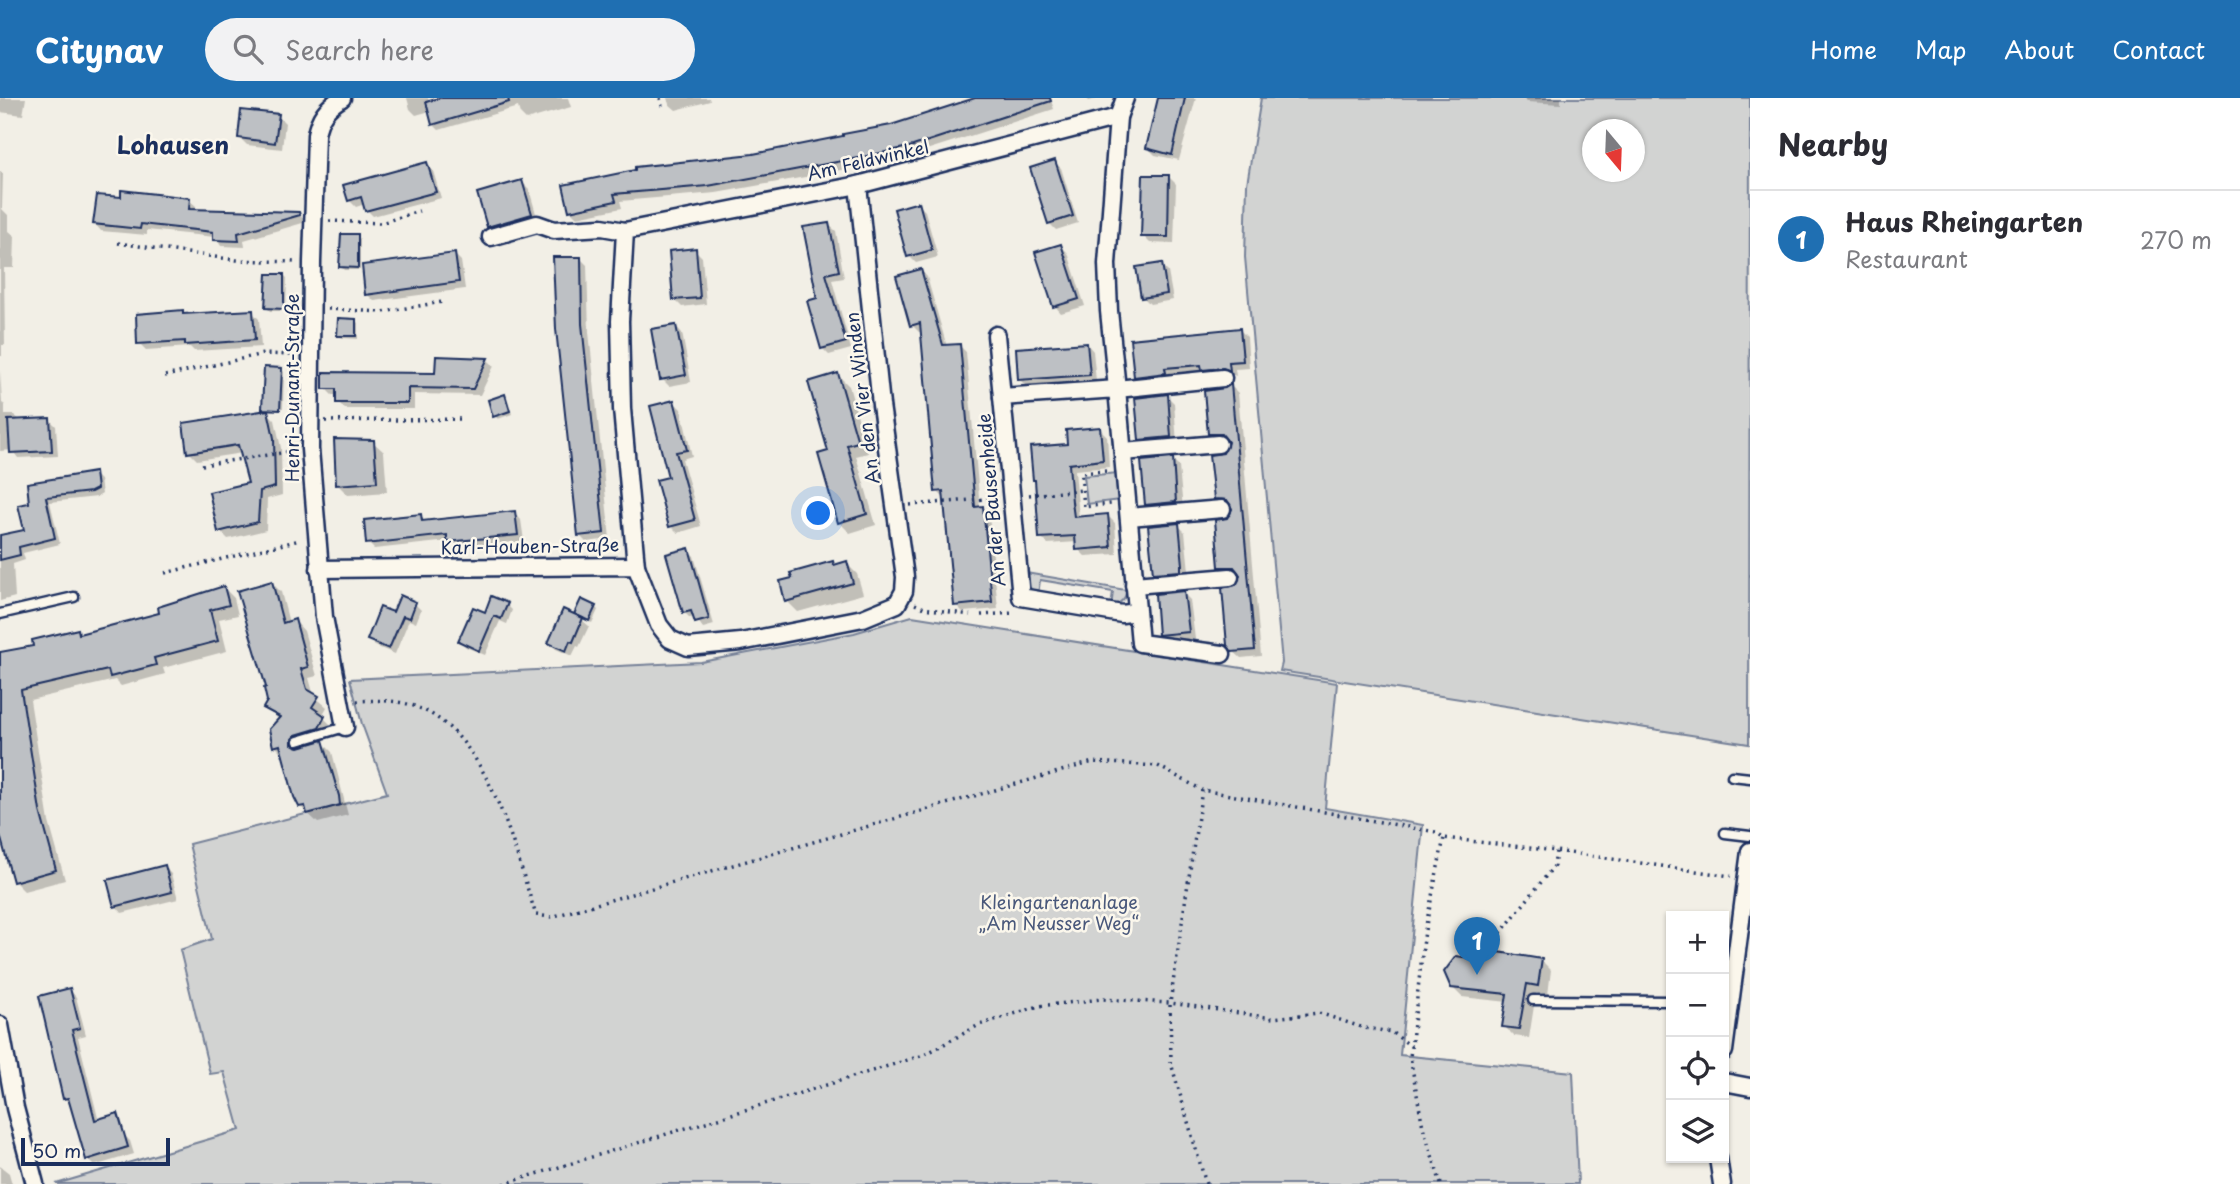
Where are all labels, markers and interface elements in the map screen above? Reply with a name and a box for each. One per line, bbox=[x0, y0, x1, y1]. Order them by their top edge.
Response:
search box bbox=[205, 18, 695, 81]
text: Citynav bbox=[35, 24, 163, 74]
icon: search bbox=[229, 30, 267, 68]
text: Search here bbox=[285, 30, 434, 69]
text: Home bbox=[1810, 31, 1877, 67]
text: Map bbox=[1915, 31, 1966, 67]
text: About bbox=[2004, 31, 2074, 67]
text: Contact bbox=[2112, 31, 2205, 67]
north arrow bbox=[1582, 119, 1645, 182]
text: Nearby bbox=[1778, 121, 1888, 166]
district label: Lohausen bbox=[117, 126, 229, 162]
street label: Am Feldwinkel bbox=[804, 132, 931, 187]
text: Haus Rheingarten bbox=[1845, 202, 2083, 241]
text: 1 bbox=[1796, 222, 1807, 257]
text: 270 m bbox=[2140, 222, 2212, 257]
text: Restaurant bbox=[1845, 241, 1968, 276]
street label: Henri-Dunant-Straße bbox=[278, 294, 305, 482]
street label: An den Vier Winden bbox=[838, 311, 885, 486]
street label: An der Bausenheide bbox=[969, 413, 1012, 588]
your location bbox=[801, 496, 835, 530]
street label: Karl-Houben-Straße bbox=[440, 530, 619, 561]
park label: Kleingartenanlage „Am Neusser Weg“ bbox=[979, 888, 1139, 936]
map controls bbox=[1666, 911, 1729, 1163]
button: + bbox=[1666, 911, 1729, 974]
pin: 1 bbox=[1454, 917, 1500, 975]
button: − bbox=[1666, 974, 1729, 1037]
button: locate bbox=[1666, 1037, 1729, 1100]
button: layers bbox=[1666, 1100, 1729, 1163]
scale bar bbox=[21, 1135, 170, 1167]
text: 50 m bbox=[32, 1136, 81, 1164]

